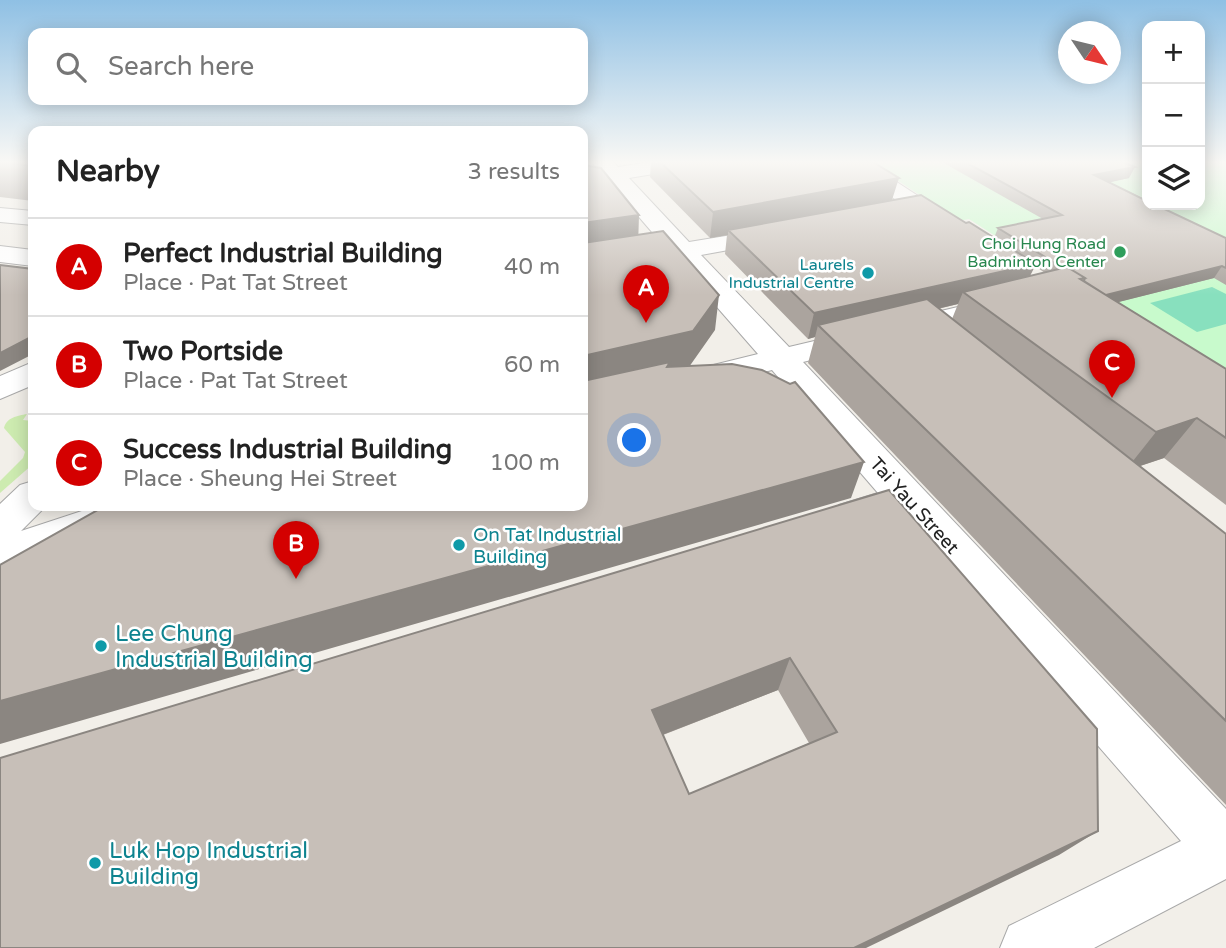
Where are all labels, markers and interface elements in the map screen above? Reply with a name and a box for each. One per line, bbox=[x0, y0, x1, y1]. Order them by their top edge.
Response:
north arrow bbox=[1058, 21, 1121, 84]
map controls bbox=[1142, 21, 1205, 210]
button: + bbox=[1142, 21, 1205, 84]
search box bbox=[28, 28, 588, 105]
icon: search bbox=[52, 48, 90, 86]
text: Search here bbox=[108, 51, 254, 82]
button: − bbox=[1142, 84, 1205, 147]
button: layers bbox=[1142, 147, 1205, 210]
text: Nearby bbox=[56, 153, 160, 190]
text: 3 results bbox=[467, 158, 560, 186]
place label: Choi Hung Road Badminton Center bbox=[967, 234, 1107, 272]
text: Perfect Industrial Building bbox=[123, 238, 443, 269]
marker: Choi Hung Road Badminton Center bbox=[1112, 244, 1128, 260]
text: A bbox=[70, 253, 88, 281]
text: 40 m bbox=[504, 253, 560, 281]
place label: Laurels Industrial Centre bbox=[729, 255, 854, 293]
pin: A bbox=[623, 265, 669, 323]
marker: Laurels Industrial Centre bbox=[860, 265, 876, 281]
text: Place · Pat Tat Street bbox=[123, 269, 348, 297]
text: Two Portside bbox=[123, 336, 283, 367]
pin: C bbox=[1089, 340, 1135, 398]
text: B bbox=[71, 351, 87, 379]
text: 60 m bbox=[504, 351, 560, 379]
text: Place · Pat Tat Street bbox=[123, 367, 348, 395]
your location bbox=[617, 423, 651, 457]
text: Success Industrial Building bbox=[123, 434, 452, 465]
text: C bbox=[71, 449, 87, 477]
text: 100 m bbox=[490, 449, 560, 477]
street label: Tai Yau Street bbox=[865, 453, 963, 559]
text: Place · Sheung Hei Street bbox=[123, 465, 397, 493]
pin: B bbox=[273, 521, 319, 579]
place label: On Tat Industrial Building bbox=[473, 524, 622, 568]
marker: On Tat Industrial Building bbox=[451, 537, 467, 553]
place label: Lee Chung Industrial Building bbox=[115, 620, 313, 674]
marker: Lee Chung Industrial Building bbox=[93, 638, 109, 654]
place label: Luk Hop Industrial Building bbox=[109, 837, 308, 891]
marker: Luk Hop Industrial Building bbox=[87, 855, 103, 871]

